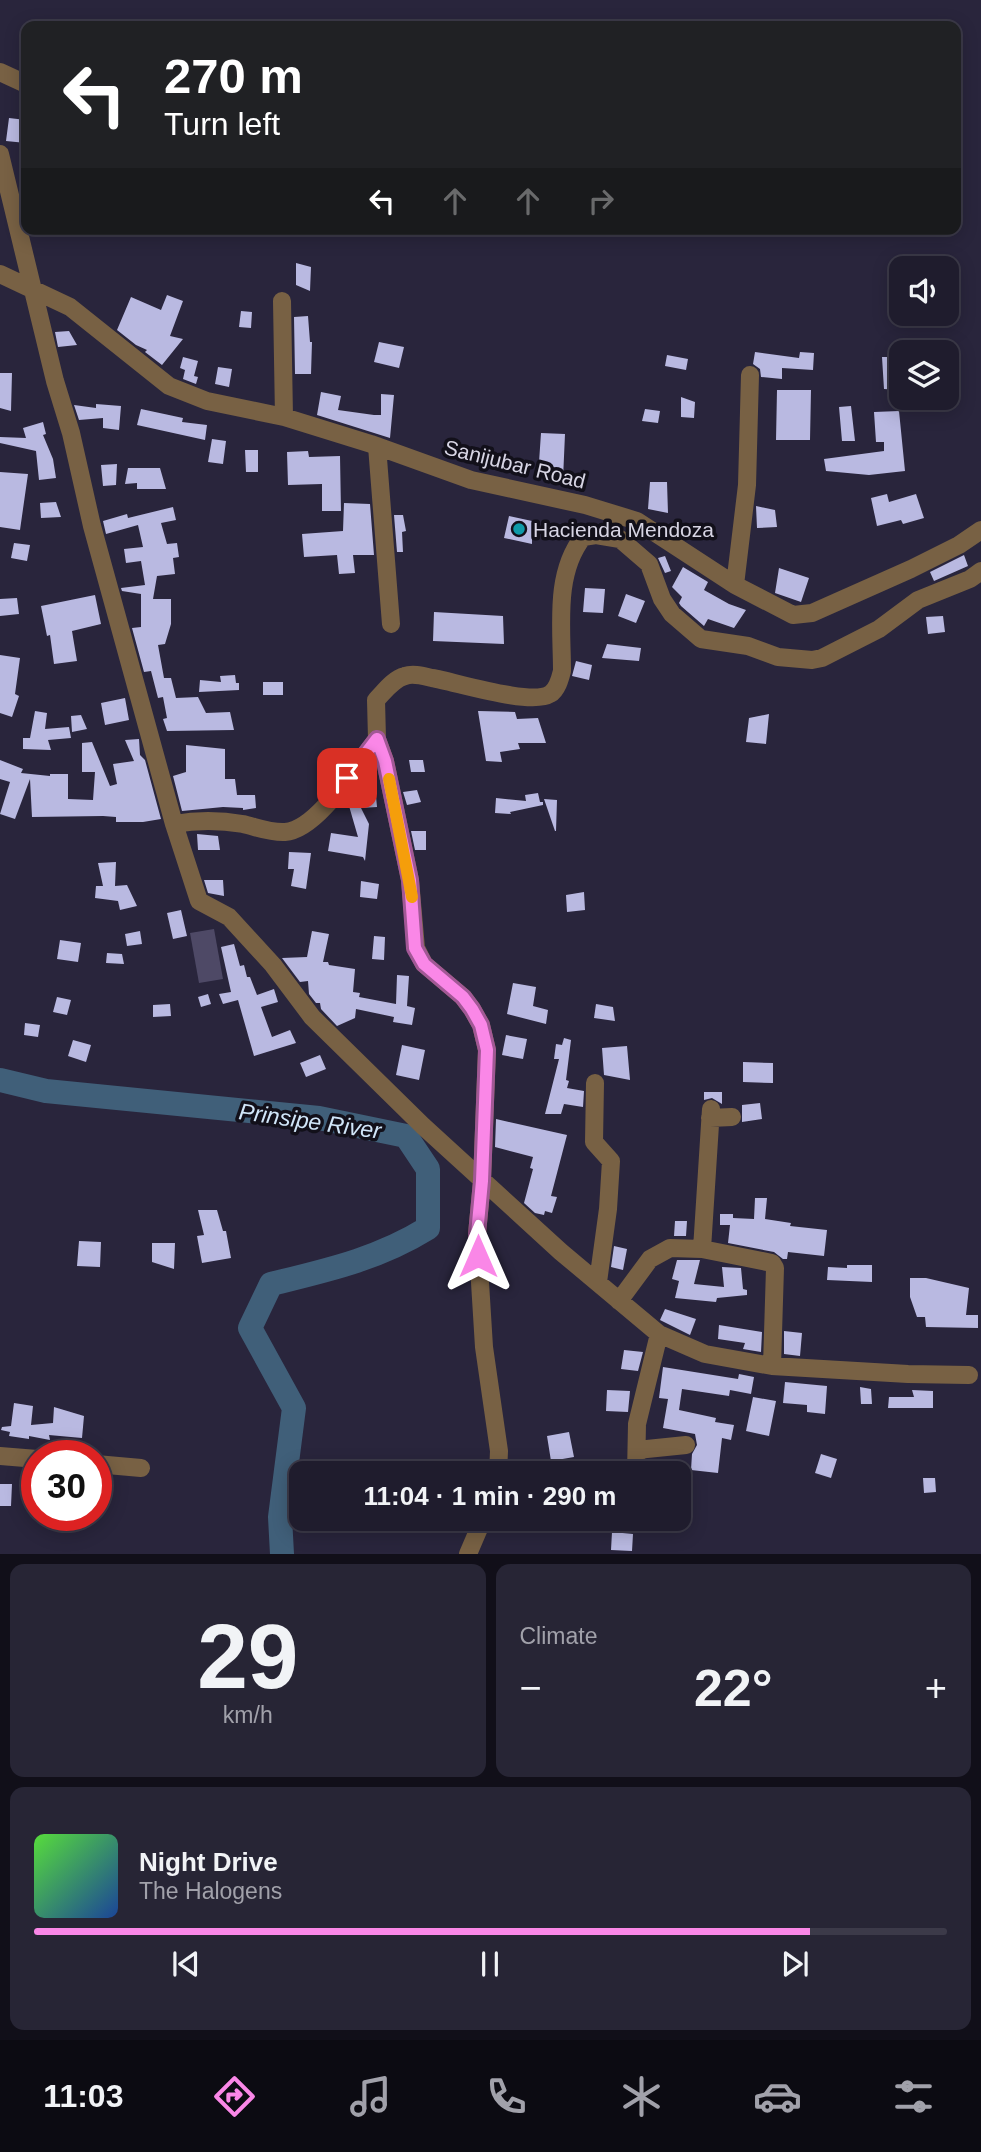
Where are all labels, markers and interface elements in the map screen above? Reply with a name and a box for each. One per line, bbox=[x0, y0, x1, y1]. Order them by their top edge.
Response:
icon: left bbox=[49, 49, 140, 140]
text: 270 m bbox=[164, 49, 303, 103]
text: Turn left bbox=[164, 106, 280, 142]
icon: left bbox=[363, 182, 401, 220]
icon: ahead bbox=[436, 182, 474, 220]
icon: ahead bbox=[509, 182, 547, 220]
icon: right bbox=[582, 182, 620, 220]
map controls bbox=[889, 256, 959, 410]
button: sound bbox=[889, 256, 959, 326]
button: layers bbox=[889, 340, 959, 410]
street label: Sanijubar Road bbox=[442, 435, 588, 493]
place label: Hacienda Mendoza bbox=[533, 518, 714, 541]
marker: Hacienda Mendoza bbox=[511, 521, 527, 537]
pin bbox=[317, 748, 377, 808]
icon: arrive bbox=[328, 759, 366, 797]
water label: Prinsipe River bbox=[237, 1098, 384, 1144]
position arrow bbox=[441, 1219, 515, 1293]
speed limit sign: 30 bbox=[21, 1440, 112, 1531]
text: 11:04 · 1 min · 290 m bbox=[364, 1481, 616, 1511]
text: 29 bbox=[197, 1606, 298, 1707]
text: Climate bbox=[520, 1623, 597, 1649]
text: 22° bbox=[694, 1659, 773, 1717]
text: − bbox=[520, 1667, 542, 1709]
text: + bbox=[925, 1667, 947, 1709]
text: km/h bbox=[223, 1702, 273, 1728]
text: Night Drive bbox=[139, 1847, 278, 1877]
text: The Halogens bbox=[139, 1878, 282, 1904]
icon: previous bbox=[167, 1945, 205, 1983]
icon: pause bbox=[471, 1945, 509, 1983]
icon: next bbox=[776, 1945, 814, 1983]
icon: directions bbox=[210, 2072, 259, 2121]
icon: music bbox=[346, 2072, 395, 2121]
icon: phone bbox=[482, 2072, 531, 2121]
icon: climate bbox=[617, 2072, 666, 2121]
icon: car bbox=[753, 2072, 802, 2121]
icon: filters bbox=[889, 2072, 938, 2121]
text: 11:03 bbox=[43, 2078, 123, 2114]

